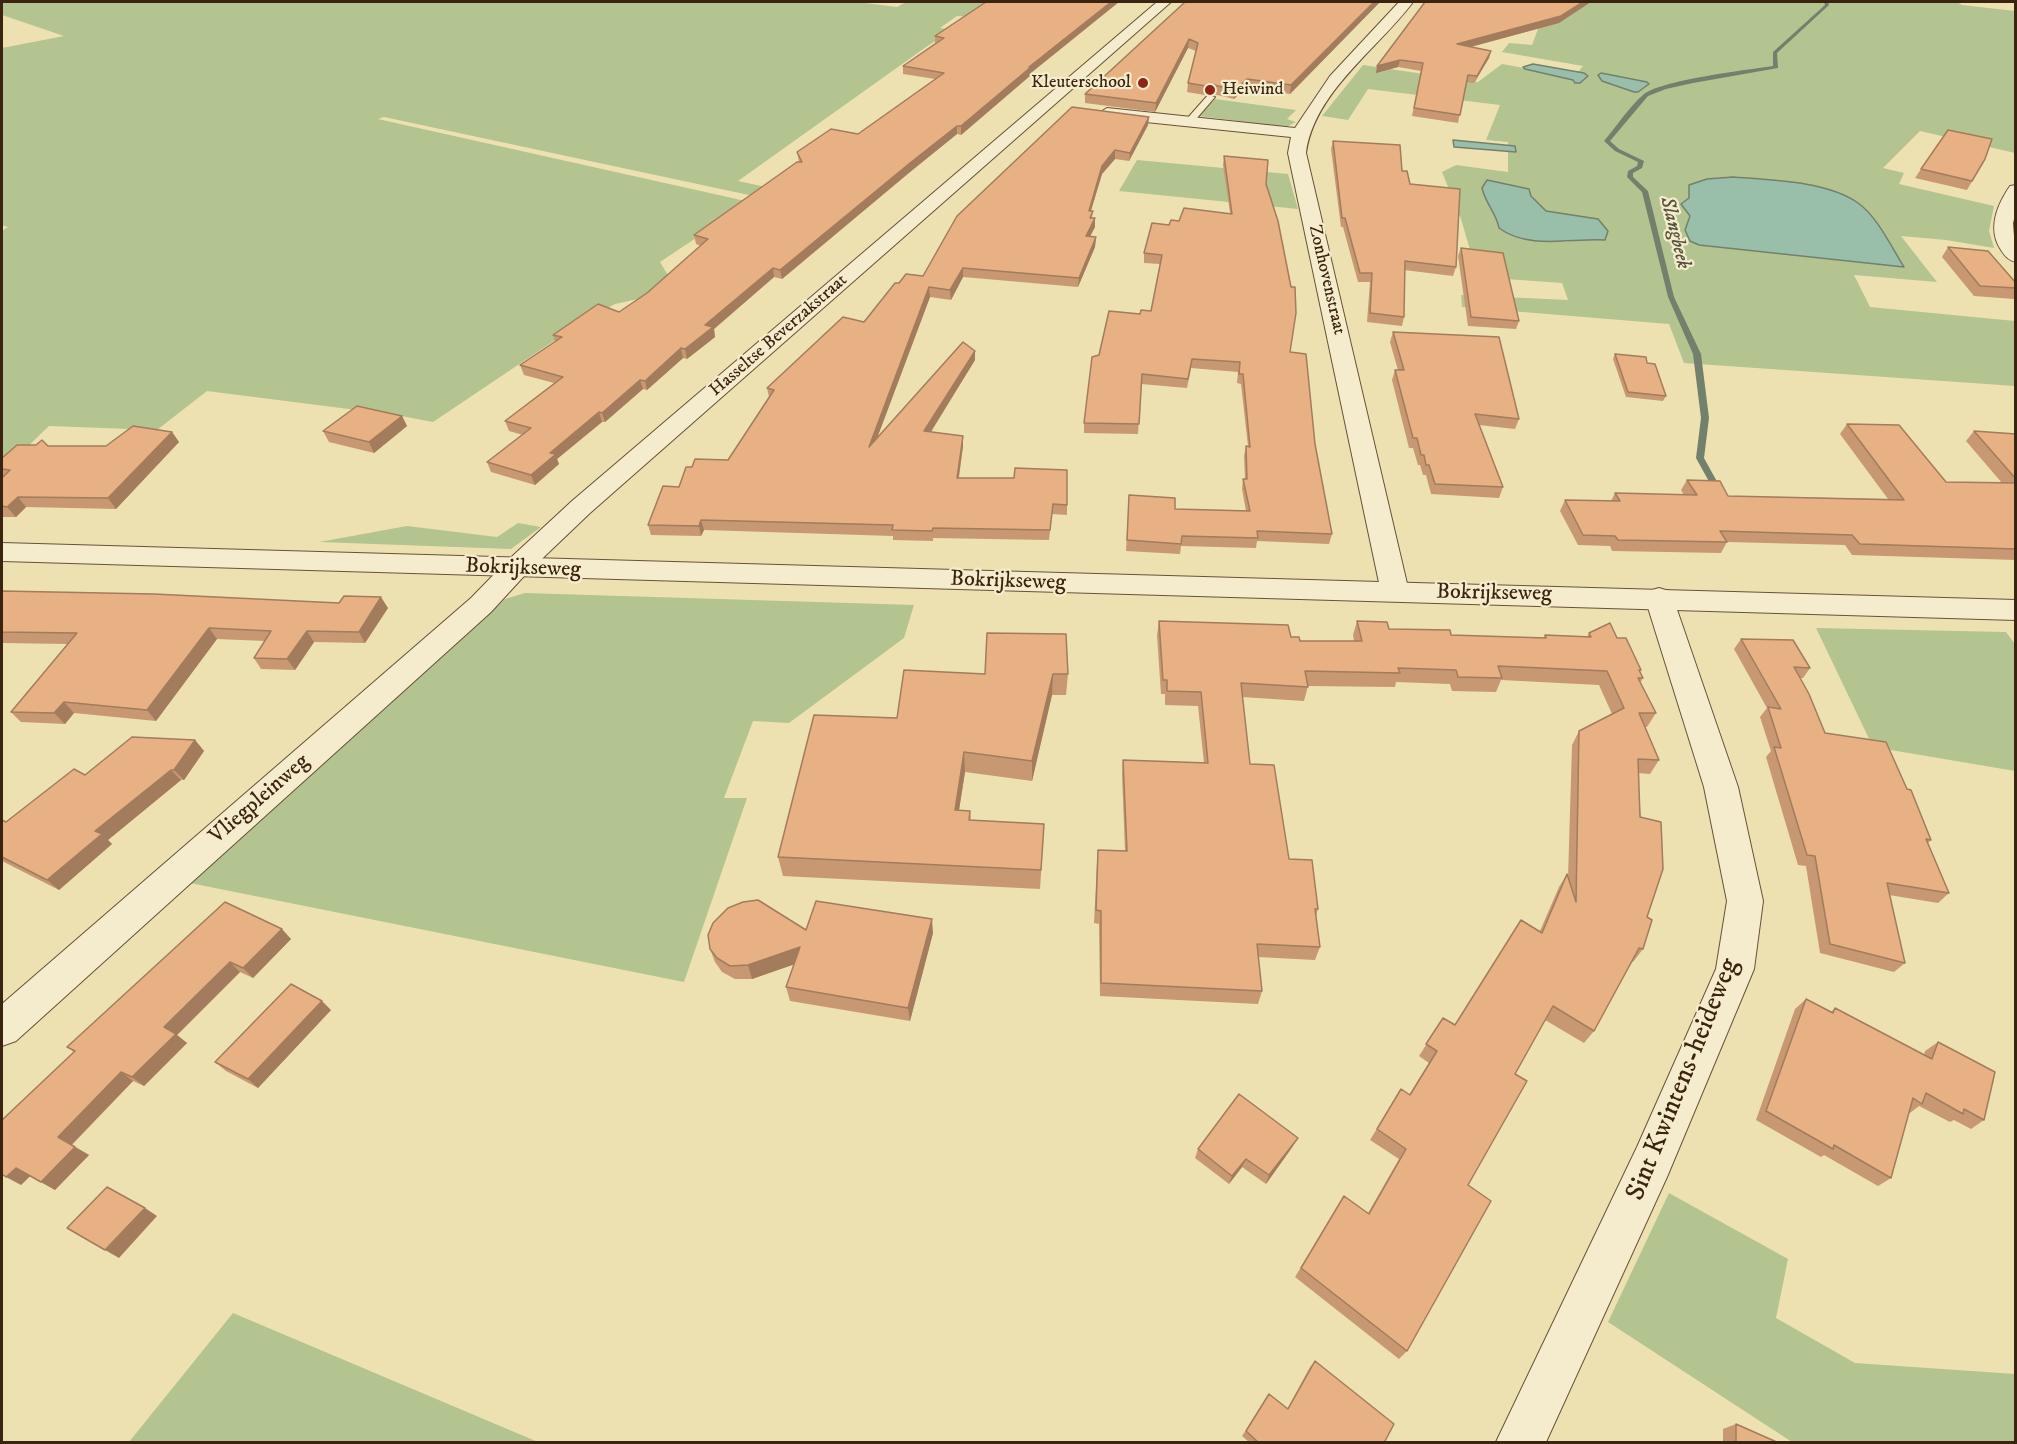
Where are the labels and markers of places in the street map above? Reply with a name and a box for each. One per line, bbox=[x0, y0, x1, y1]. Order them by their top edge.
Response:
place label: Kleuterschool bbox=[1031, 72, 1131, 94]
marker: Kleuterschool bbox=[1136, 76, 1150, 90]
place label: Heiwind bbox=[1222, 79, 1283, 101]
marker: Heiwind bbox=[1203, 83, 1217, 97]

